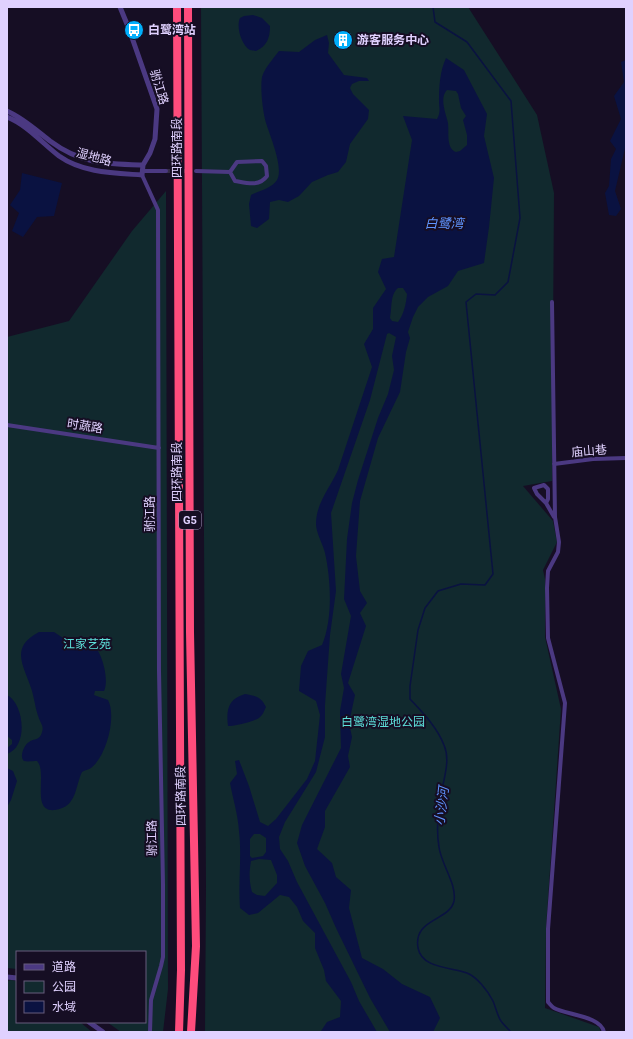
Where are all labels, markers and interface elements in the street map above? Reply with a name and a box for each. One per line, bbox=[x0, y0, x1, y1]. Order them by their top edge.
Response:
bus stop icon: 白鹭湾站 bbox=[123, 19, 145, 41]
place label: 白鹭湾站 bbox=[148, 23, 196, 37]
building icon: 游客服务中心 bbox=[332, 29, 354, 51]
place label: 游客服务中心 bbox=[357, 33, 429, 47]
street label: 驸江路 bbox=[147, 68, 171, 106]
street label: 四环路南段 bbox=[170, 118, 184, 178]
street label: 湿地路 bbox=[75, 146, 113, 168]
water label: 白鹭湾 bbox=[424, 216, 465, 231]
street label: 时蔬路 bbox=[66, 416, 104, 436]
street label: 四环路南段 bbox=[170, 442, 184, 502]
street label: 庙山巷 bbox=[570, 442, 608, 460]
street label: 驸江路 bbox=[143, 496, 157, 532]
road number: G5 bbox=[179, 511, 201, 529]
park label: 江家艺苑 bbox=[63, 637, 111, 651]
park label: 白鹭湾湿地公园 bbox=[341, 715, 425, 729]
street label: 四环路南段 bbox=[173, 766, 189, 826]
water label: 小沙河 bbox=[432, 783, 452, 826]
street label: 驸江路 bbox=[145, 820, 159, 856]
legend bbox=[16, 951, 146, 1023]
text: 道路 bbox=[52, 960, 76, 974]
text: 公园 bbox=[52, 980, 76, 994]
text: 水域 bbox=[52, 1000, 76, 1014]

